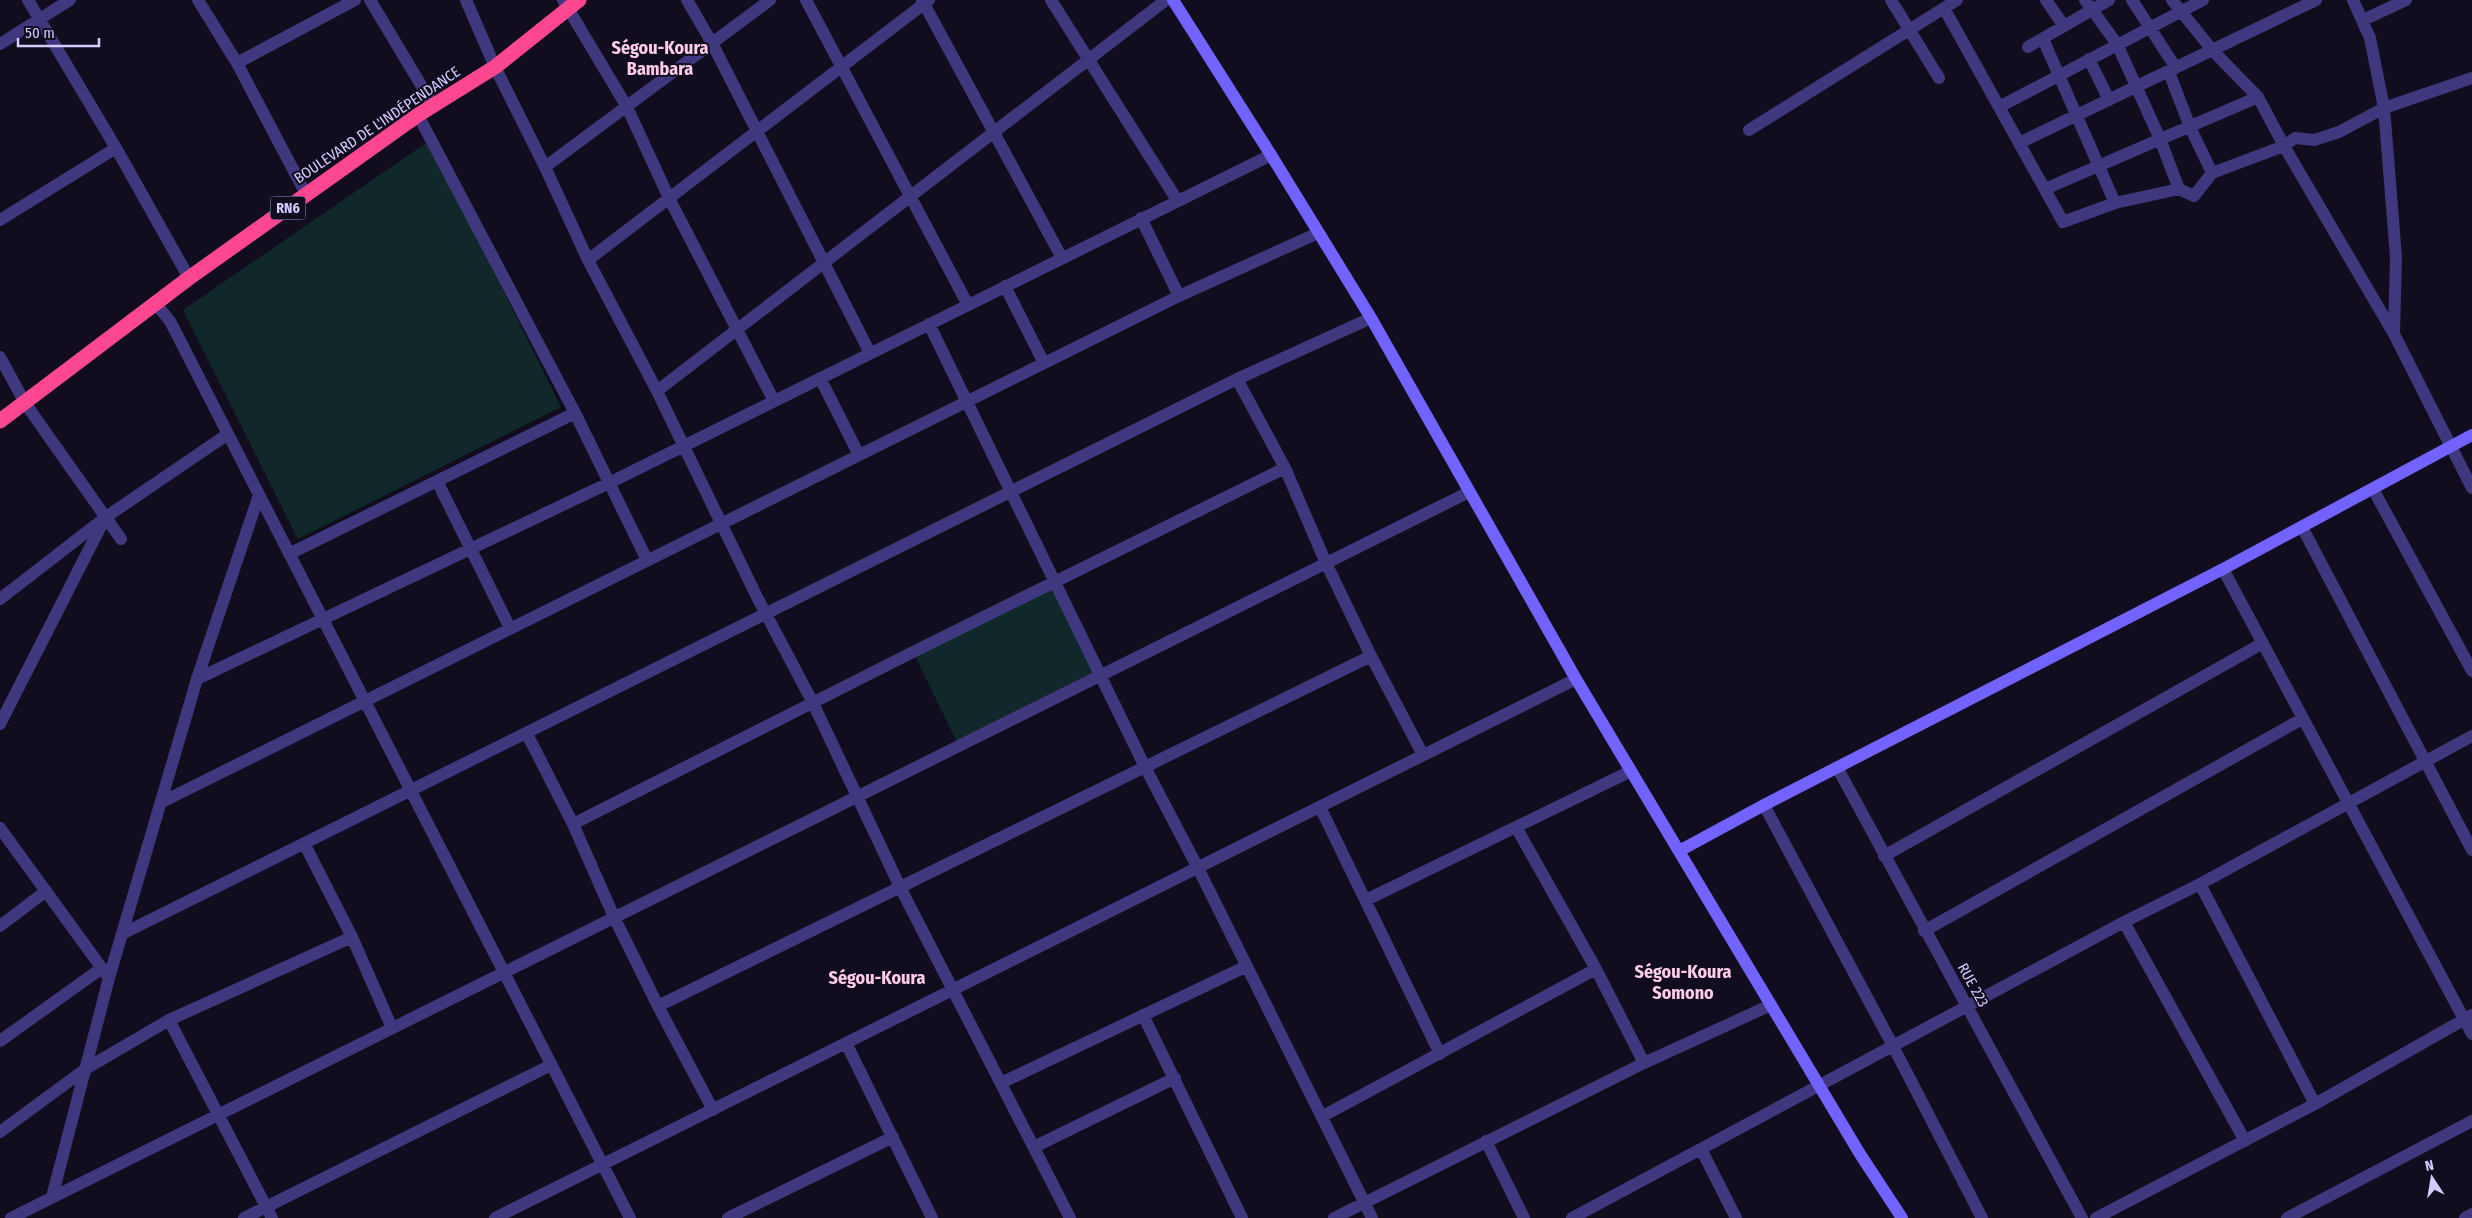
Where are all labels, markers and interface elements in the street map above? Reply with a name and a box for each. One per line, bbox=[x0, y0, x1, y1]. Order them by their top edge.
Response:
scale bar bbox=[18, 15, 99, 47]
text: 50 m bbox=[25, 24, 55, 42]
district label: Ségou-Koura Bambara bbox=[612, 37, 708, 80]
street label: BOULEVARD DE L'INDÉPENDANCE bbox=[291, 63, 463, 187]
road number: RN6 bbox=[270, 197, 306, 220]
street label: RUE 223 bbox=[1954, 960, 1992, 1010]
district label: Ségou-Koura Somono bbox=[1635, 961, 1731, 1004]
district label: Ségou-Koura bbox=[829, 967, 925, 989]
north arrow bbox=[2407, 1153, 2457, 1203]
text: N bbox=[2424, 1157, 2435, 1175]

